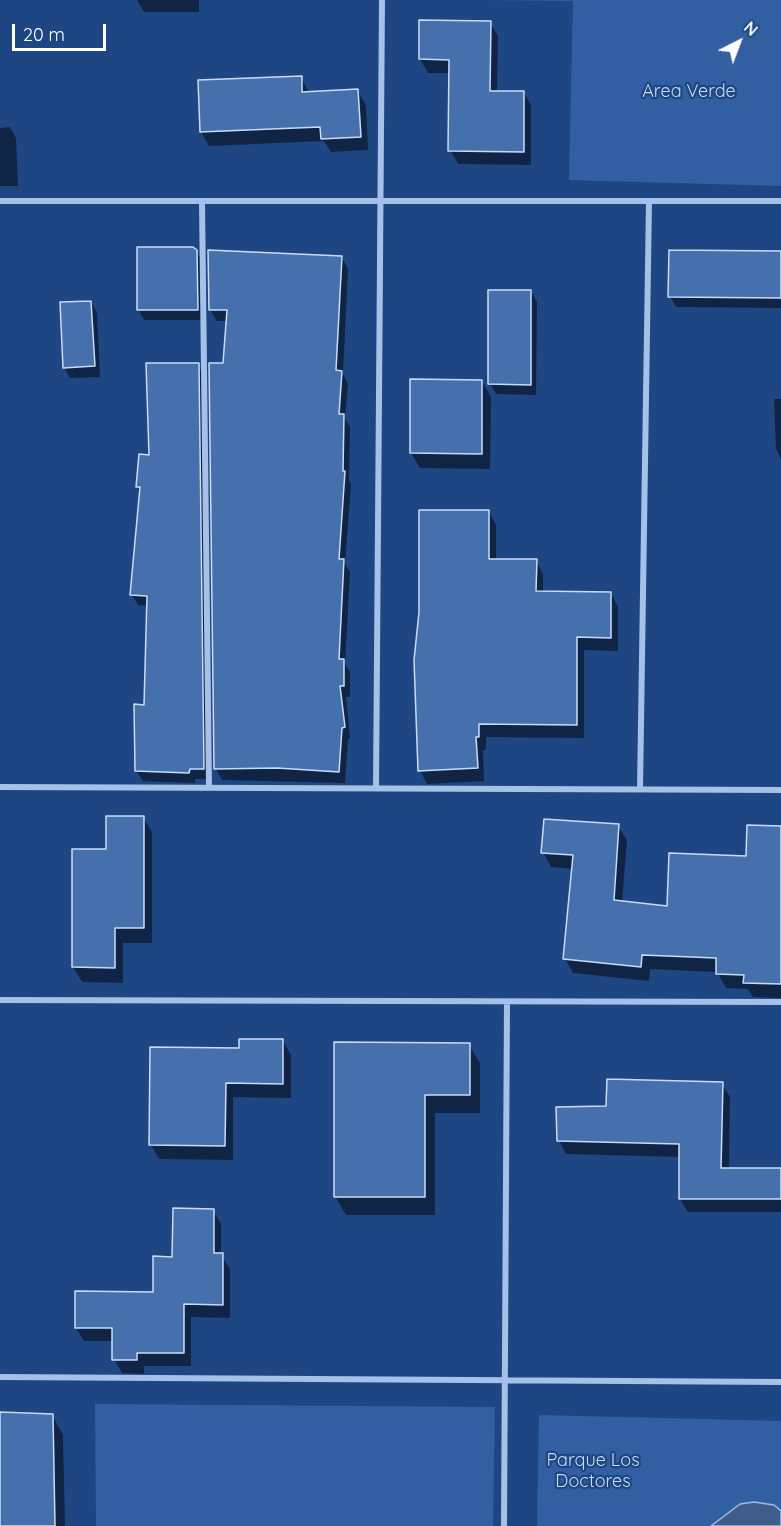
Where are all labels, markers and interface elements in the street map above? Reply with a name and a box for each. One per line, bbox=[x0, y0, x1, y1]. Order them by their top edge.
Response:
scale bar bbox=[15, 12, 110, 50]
north arrow bbox=[709, 12, 769, 72]
text: N bbox=[740, 17, 762, 40]
text: 20 m bbox=[23, 23, 65, 46]
park label: Area Verde bbox=[642, 81, 736, 103]
park label: Parque Los Doctores bbox=[546, 1450, 640, 1492]

